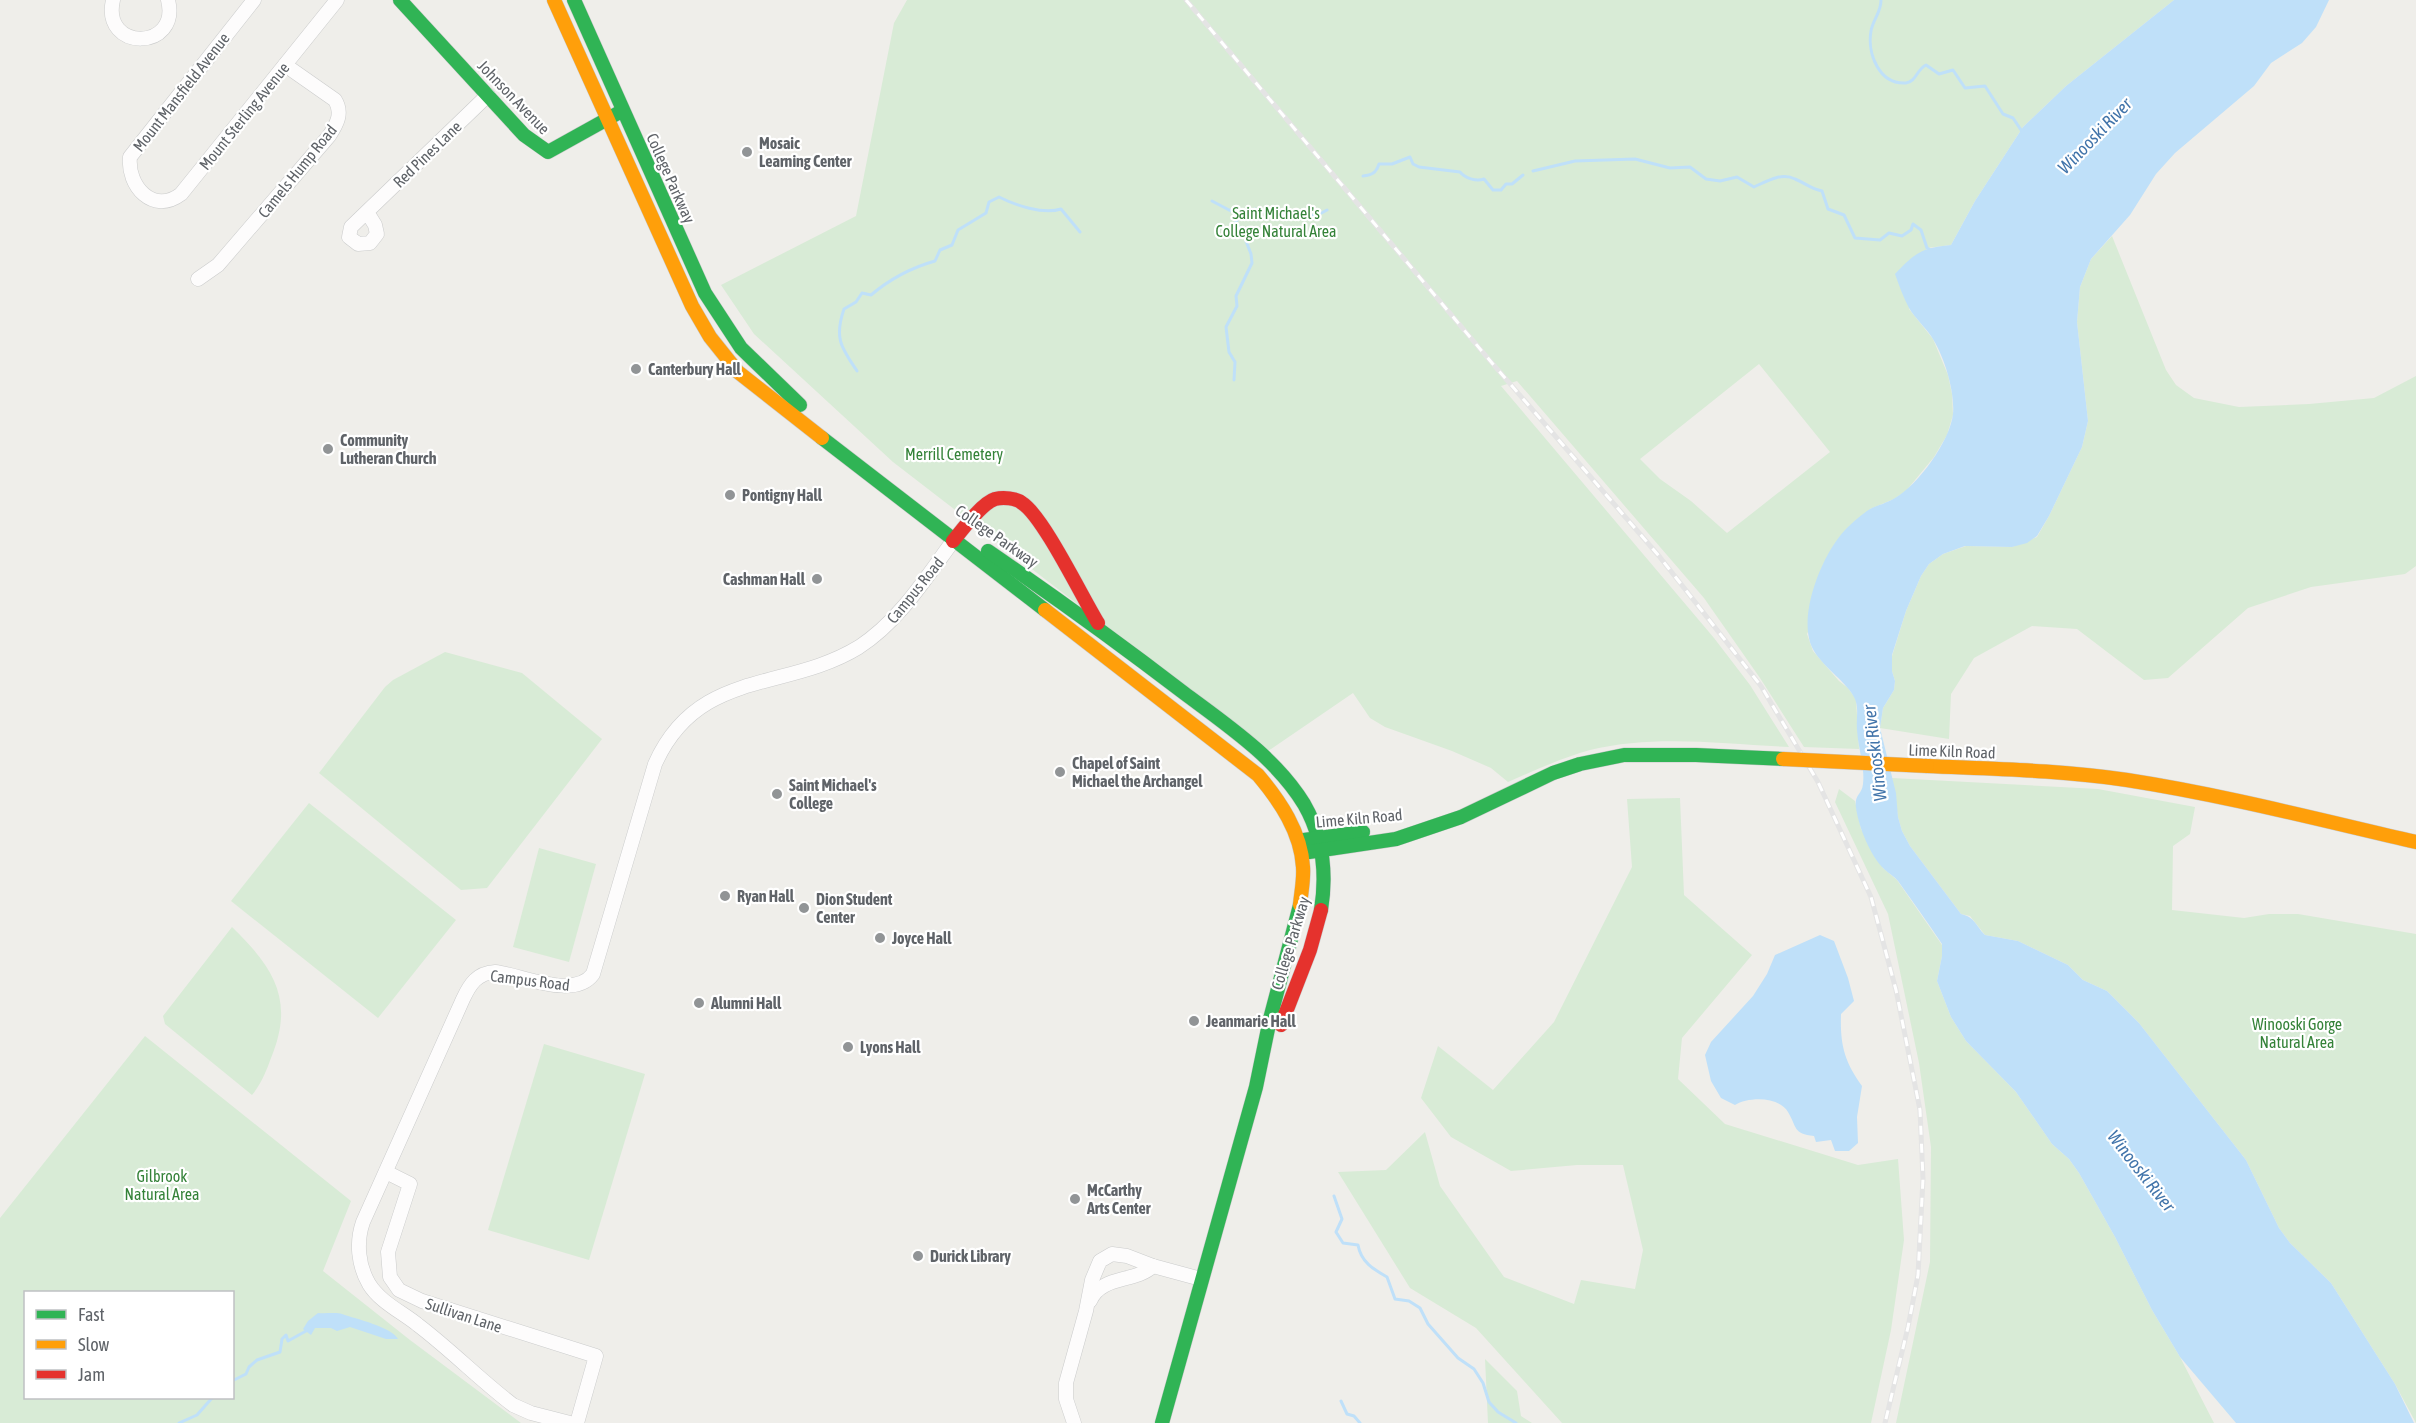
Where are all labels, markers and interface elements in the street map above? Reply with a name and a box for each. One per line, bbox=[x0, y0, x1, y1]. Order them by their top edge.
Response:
street label: Mount Mansfield Avenue bbox=[129, 29, 233, 155]
street label: Johnson Avenue bbox=[474, 56, 554, 138]
street label: Mount Sterling Avenue bbox=[195, 59, 294, 174]
water label: Winooski River bbox=[2053, 93, 2136, 178]
street label: Red Pines Lane bbox=[389, 117, 465, 191]
street label: Camels Hump Road bbox=[254, 121, 341, 222]
street label: College Parkway bbox=[642, 130, 699, 227]
place label: Mosaic Learning Center bbox=[759, 134, 852, 170]
marker: Mosaic Learning Center bbox=[740, 145, 754, 159]
park label: Saint Michael's College Natural Area bbox=[1215, 204, 1337, 241]
place label: Canterbury Hall bbox=[648, 360, 742, 378]
marker: Canterbury Hall bbox=[629, 362, 643, 376]
place label: Community Lutheran Church bbox=[340, 431, 437, 467]
marker: Community Lutheran Church bbox=[321, 442, 335, 456]
park label: Merrill Cemetery bbox=[905, 445, 1003, 464]
place label: Pontigny Hall bbox=[742, 486, 823, 504]
marker: Pontigny Hall bbox=[723, 488, 737, 502]
street label: College Parkway bbox=[952, 501, 1042, 572]
street label: Campus Road bbox=[883, 553, 948, 627]
place label: Cashman Hall bbox=[723, 570, 806, 588]
marker: Cashman Hall bbox=[810, 572, 824, 586]
water label: Winooski River bbox=[1858, 703, 1891, 803]
street label: Lime Kiln Road bbox=[1908, 740, 1996, 762]
place label: Chapel of Saint Michael the Archangel bbox=[1072, 754, 1203, 790]
marker: Chapel of Saint Michael the Archangel bbox=[1053, 765, 1067, 779]
place label: Saint Michael's College bbox=[789, 776, 877, 812]
marker: Saint Michael's College bbox=[770, 787, 784, 801]
street label: Lime Kiln Road bbox=[1315, 805, 1403, 831]
place label: Ryan Hall bbox=[737, 887, 795, 905]
marker: Ryan Hall bbox=[718, 889, 732, 903]
place label: Dion Student Center bbox=[816, 890, 893, 926]
street label: College Parkway bbox=[1267, 894, 1314, 992]
marker: Dion Student Center bbox=[797, 901, 811, 915]
place label: Joyce Hall bbox=[891, 929, 952, 947]
marker: Joyce Hall bbox=[873, 931, 887, 945]
street label: Campus Road bbox=[489, 966, 571, 995]
place label: Alumni Hall bbox=[710, 994, 782, 1012]
marker: Alumni Hall bbox=[692, 996, 706, 1010]
place label: Jeanmarie Hall bbox=[1205, 1012, 1296, 1030]
marker: Jeanmarie Hall bbox=[1187, 1014, 1201, 1028]
park label: Winooski Gorge Natural Area bbox=[2252, 1015, 2342, 1051]
place label: Lyons Hall bbox=[860, 1038, 921, 1056]
marker: Lyons Hall bbox=[841, 1040, 855, 1054]
water label: Winooski River bbox=[2103, 1126, 2180, 1216]
park label: Gilbrook Natural Area bbox=[125, 1167, 199, 1203]
place label: McCarthy Arts Center bbox=[1086, 1181, 1151, 1217]
marker: McCarthy Arts Center bbox=[1068, 1192, 1082, 1206]
place label: Durick Library bbox=[930, 1247, 1011, 1265]
marker: Durick Library bbox=[911, 1249, 925, 1263]
legend bbox=[24, 1291, 234, 1399]
street label: Sullivan Lane bbox=[424, 1294, 504, 1336]
text: Fast bbox=[78, 1304, 105, 1325]
text: Slow bbox=[78, 1334, 109, 1355]
text: Jam bbox=[78, 1364, 105, 1385]

